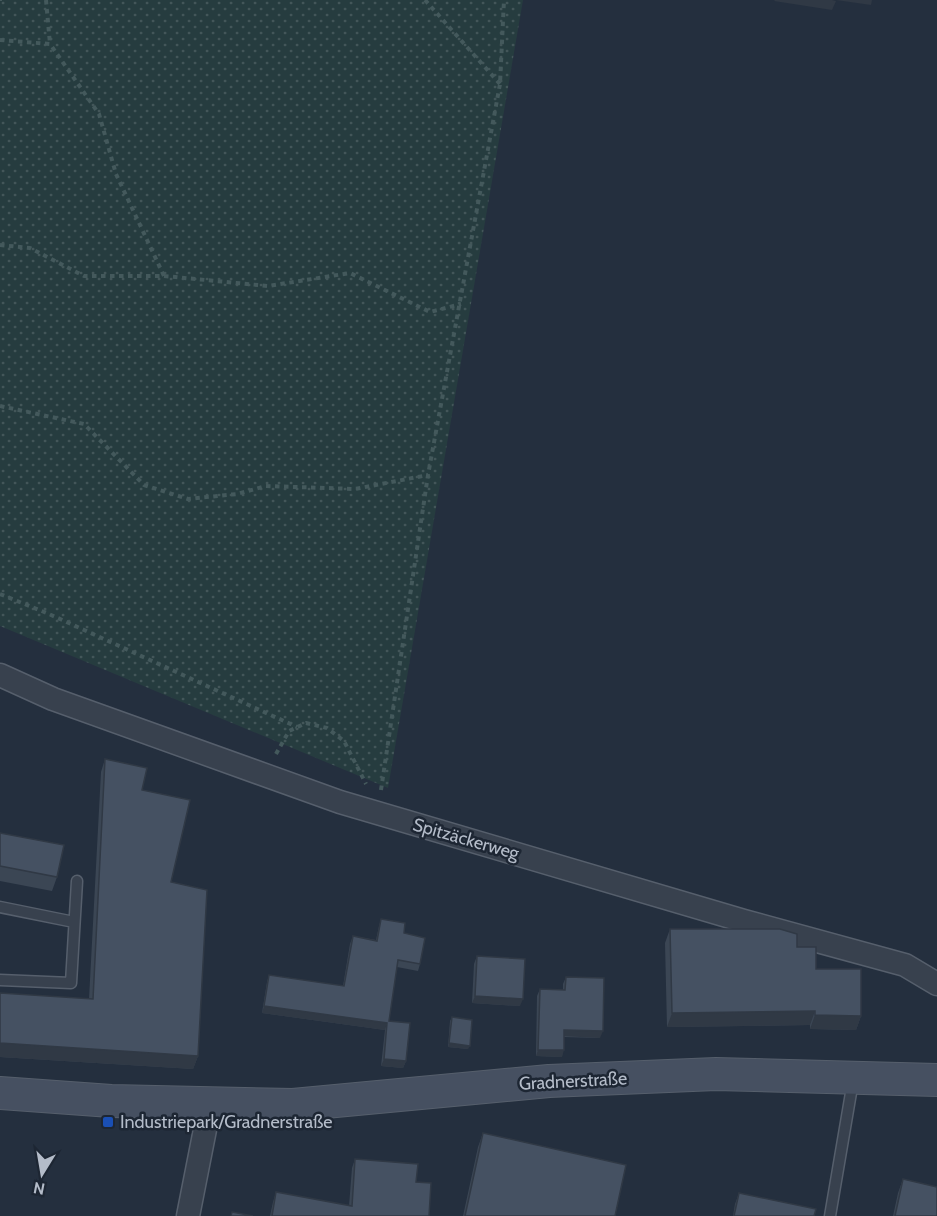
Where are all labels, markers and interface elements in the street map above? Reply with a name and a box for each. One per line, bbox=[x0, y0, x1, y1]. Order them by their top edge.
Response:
street label: Spitzäckerweg bbox=[410, 813, 523, 865]
street label: Gradnerstraße bbox=[518, 1067, 628, 1095]
place label: Industriepark/Gradnerstraße bbox=[120, 1111, 333, 1133]
marker: Industriepark/Gradnerstraße bbox=[101, 1115, 115, 1129]
north arrow bbox=[12, 1144, 72, 1204]
text: N bbox=[32, 1178, 47, 1199]

